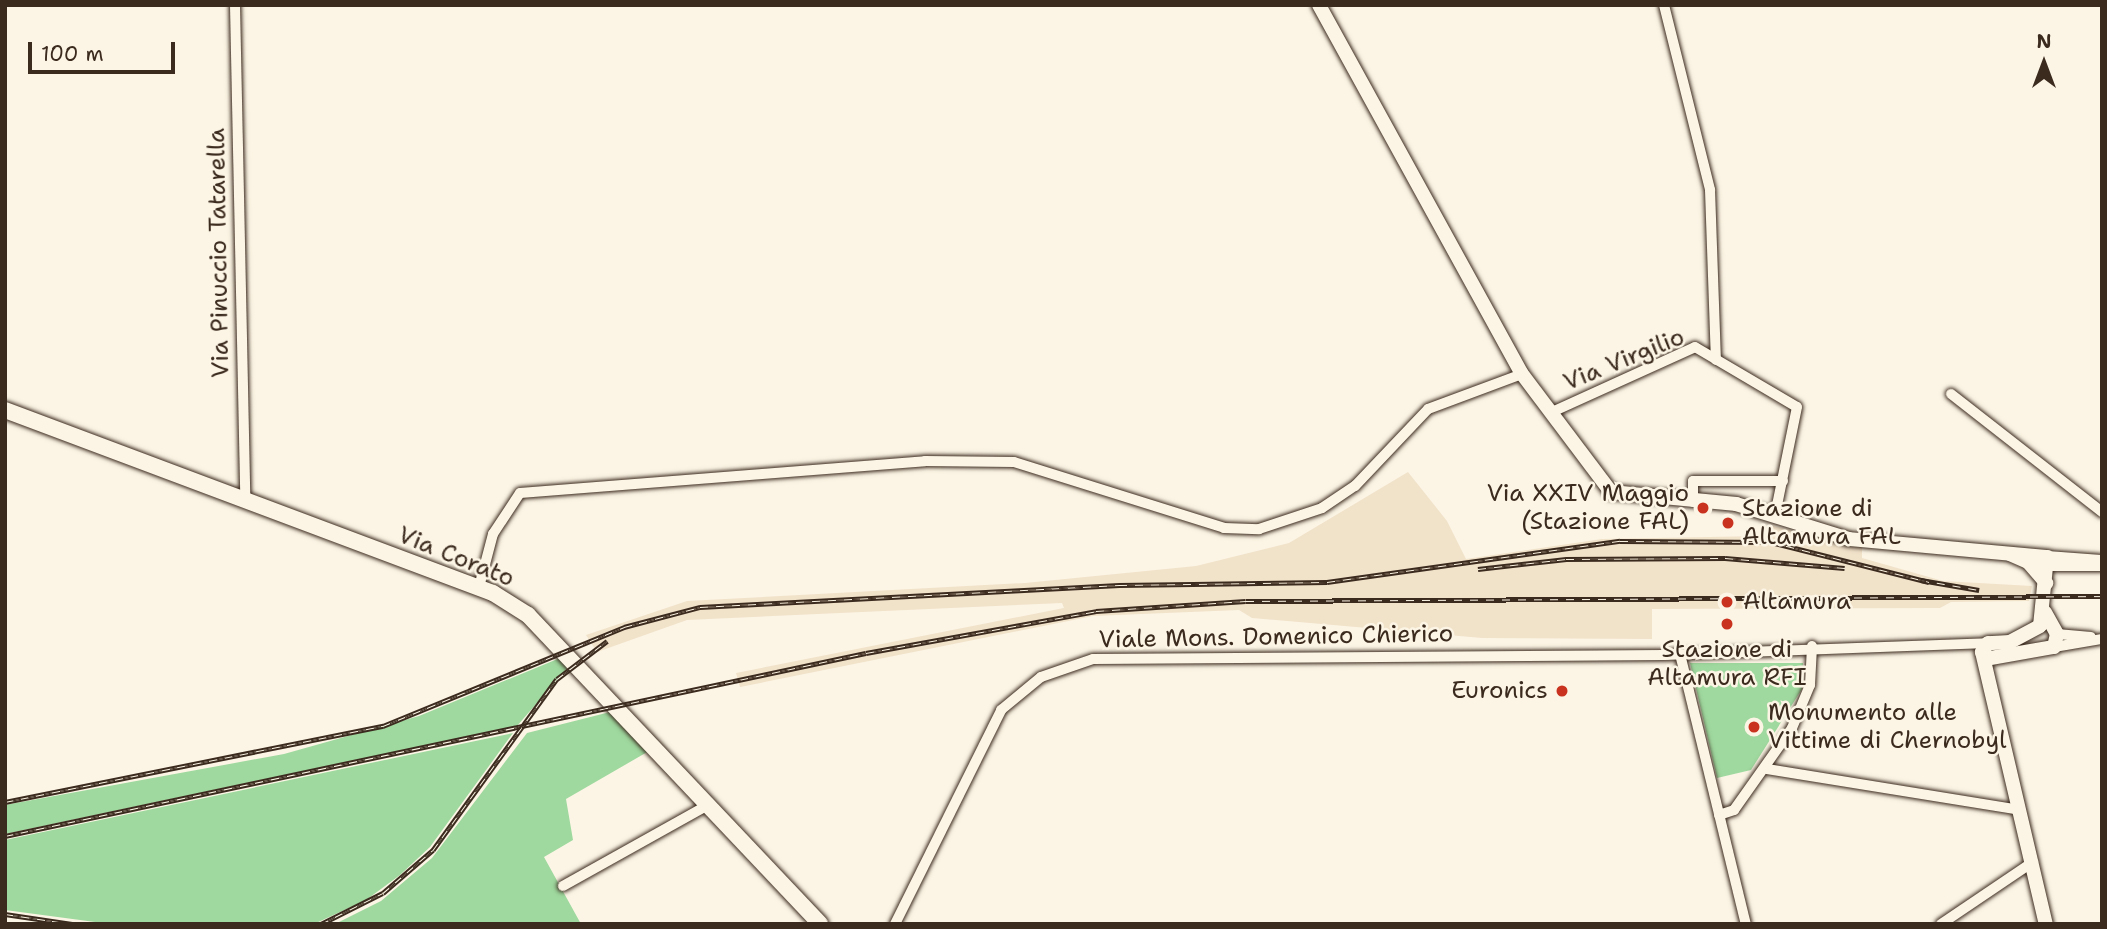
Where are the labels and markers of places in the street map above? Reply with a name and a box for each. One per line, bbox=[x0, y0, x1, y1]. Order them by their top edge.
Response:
place label: Via XXIV Maggio (Stazione FAL) bbox=[1487, 480, 1689, 536]
place label: Stazione di Altamura FAL bbox=[1742, 495, 1901, 551]
marker: Via XXIV Maggio (Stazione FAL) bbox=[1695, 500, 1711, 516]
marker: Stazione di Altamura FAL bbox=[1720, 515, 1736, 531]
place label: Altamura bbox=[1743, 588, 1851, 616]
marker: Altamura bbox=[1717, 592, 1737, 612]
marker: Stazione di Altamura RFI bbox=[1719, 616, 1735, 632]
place label: Stazione di Altamura RFI bbox=[1647, 636, 1807, 692]
place label: Euronics bbox=[1451, 677, 1548, 705]
marker: Euronics bbox=[1554, 683, 1570, 699]
place label: Monumento alle Vittime di Chernobyl bbox=[1768, 699, 2006, 755]
marker: Monumento alle Vittime di Chernobyl bbox=[1746, 719, 1762, 735]

